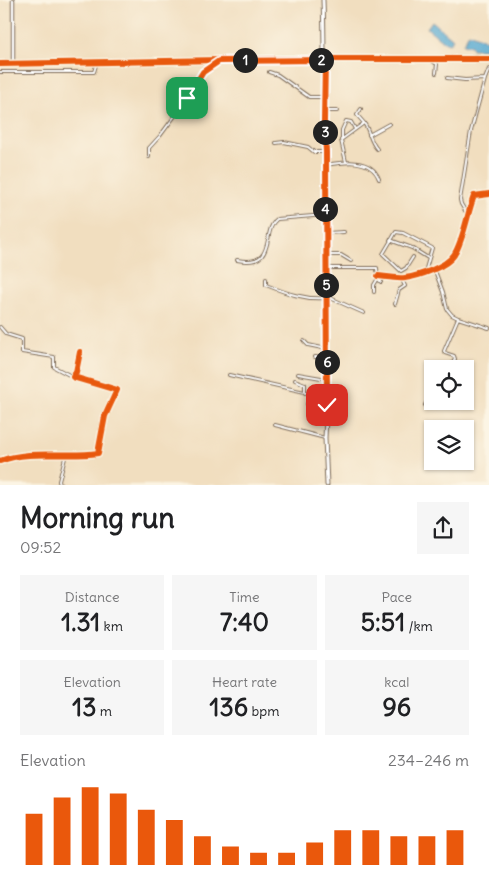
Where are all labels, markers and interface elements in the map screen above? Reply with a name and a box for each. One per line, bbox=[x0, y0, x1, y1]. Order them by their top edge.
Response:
pin: 1 bbox=[232, 48, 258, 72]
pin: 2 bbox=[308, 48, 334, 72]
text: 1 bbox=[243, 51, 248, 69]
text: 2 bbox=[318, 51, 325, 69]
pin bbox=[166, 77, 208, 119]
icon: arrive bbox=[173, 84, 201, 112]
pin: 3 bbox=[312, 120, 338, 144]
text: 3 bbox=[322, 123, 329, 141]
pin: 4 bbox=[312, 196, 338, 222]
text: 4 bbox=[321, 200, 330, 218]
pin: 5 bbox=[314, 272, 338, 298]
text: 5 bbox=[322, 276, 331, 294]
pin: 6 bbox=[314, 350, 340, 374]
text: 6 bbox=[323, 353, 332, 371]
map controls bbox=[424, 360, 474, 470]
button: locate bbox=[424, 360, 474, 410]
pin bbox=[306, 384, 348, 426]
icon: check bbox=[313, 391, 341, 419]
button: layers bbox=[424, 420, 474, 470]
text: Morning run bbox=[20, 500, 175, 536]
button: share bbox=[417, 502, 469, 554]
text: 09:52 bbox=[20, 537, 61, 557]
text: Distance bbox=[65, 588, 120, 606]
text: Time bbox=[229, 588, 260, 606]
text: Pace bbox=[382, 588, 412, 606]
text: 1.31 bbox=[61, 606, 100, 638]
text: 7:40 bbox=[220, 606, 269, 638]
text: 5:51 bbox=[361, 606, 405, 638]
text: km bbox=[100, 617, 123, 635]
text: /km bbox=[405, 617, 433, 635]
text: Elevation bbox=[63, 673, 121, 691]
text: Heart rate bbox=[212, 673, 277, 691]
text: kcal bbox=[384, 673, 409, 691]
text: 13 bbox=[72, 691, 96, 723]
text: 136 bbox=[210, 691, 248, 723]
text: 96 bbox=[382, 691, 411, 723]
text: m bbox=[96, 702, 112, 720]
text: bpm bbox=[248, 702, 279, 720]
text: Elevation bbox=[20, 750, 86, 770]
text: 234–246 m bbox=[388, 750, 469, 770]

